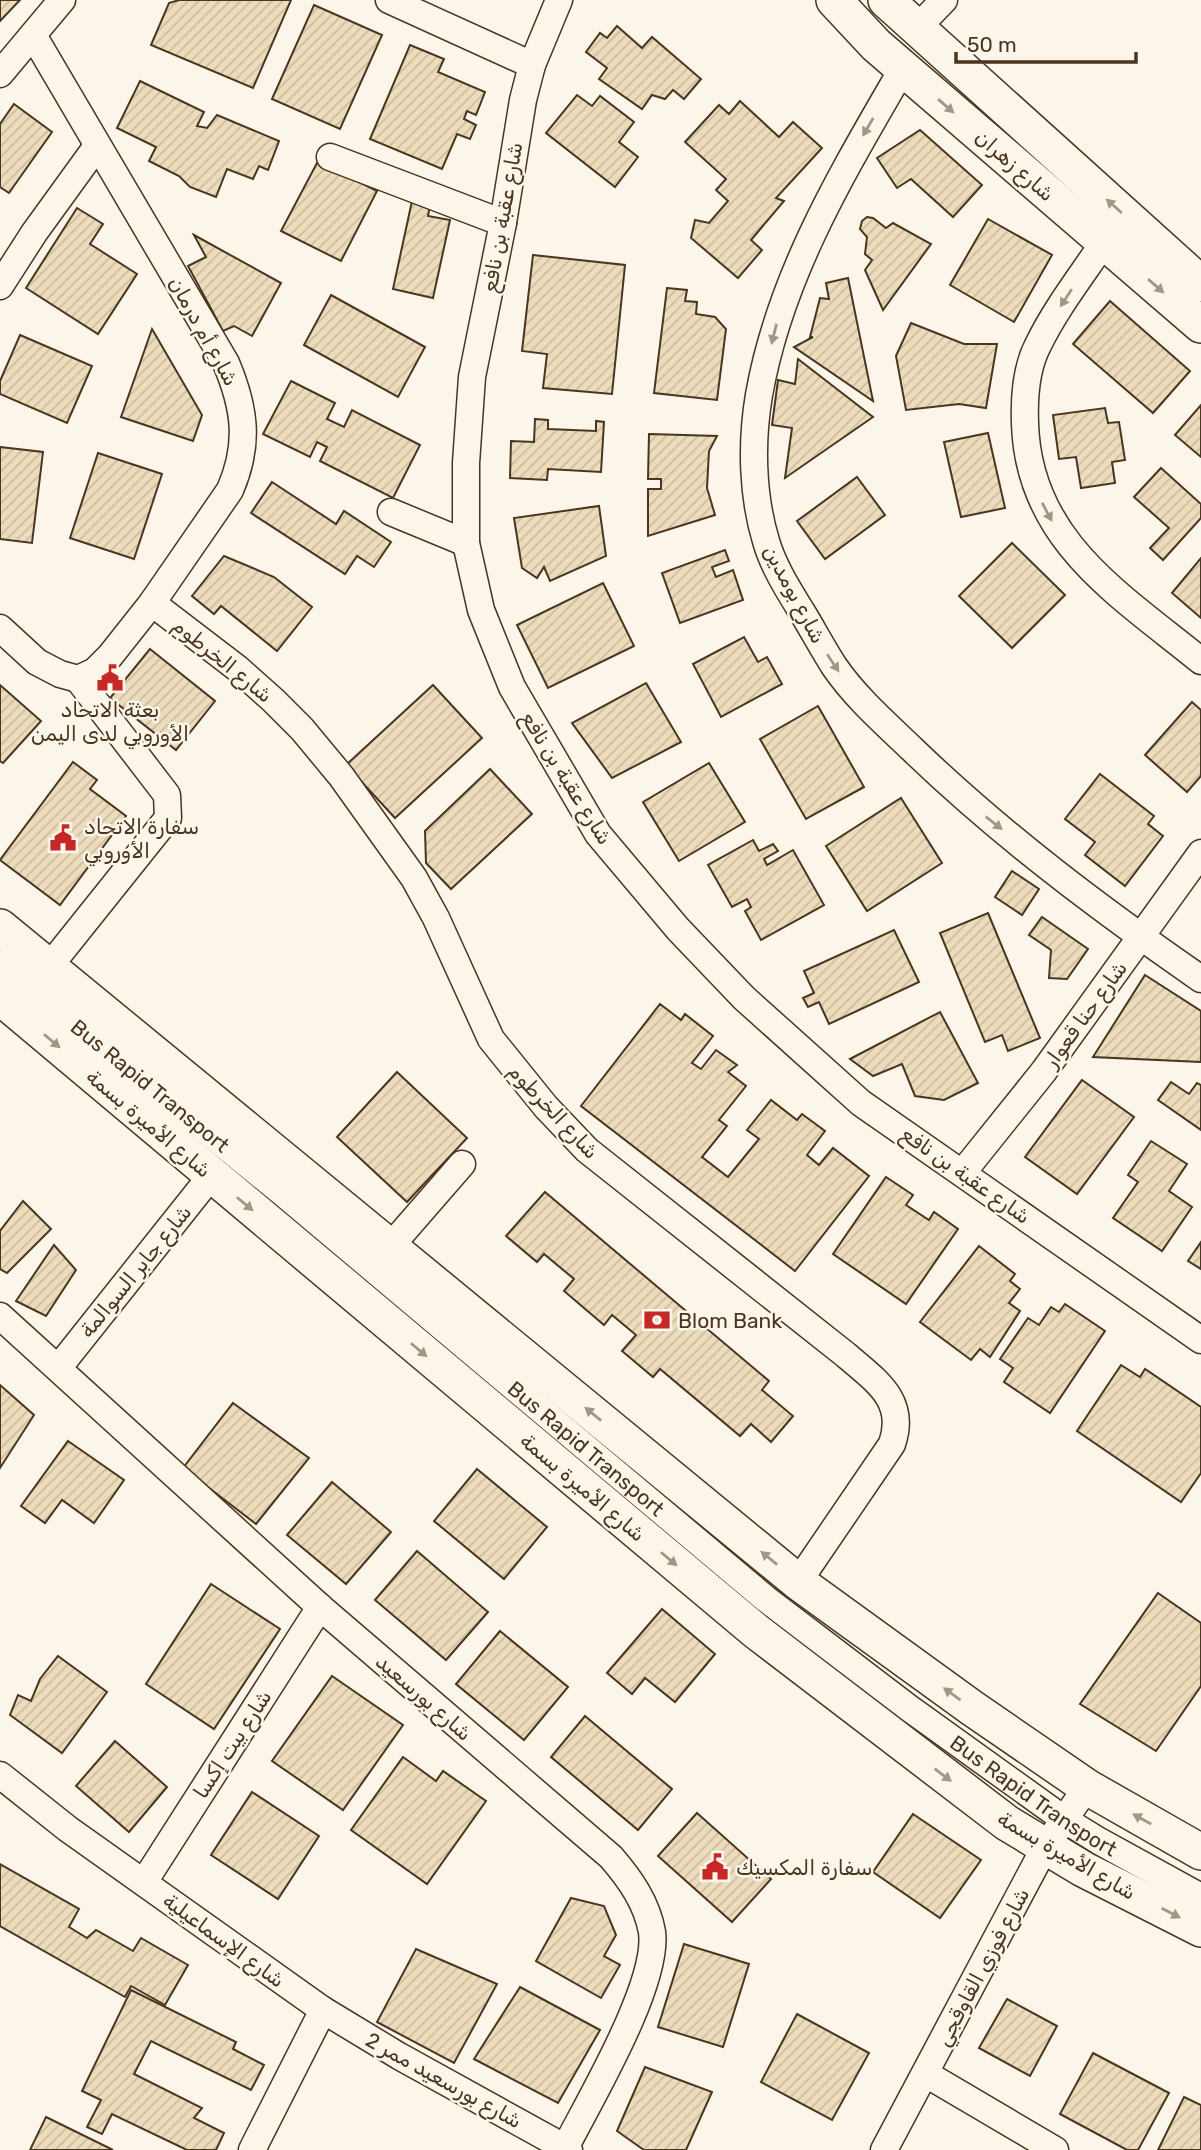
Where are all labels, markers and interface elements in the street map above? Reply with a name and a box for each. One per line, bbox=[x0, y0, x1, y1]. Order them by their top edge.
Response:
scale bar bbox=[956, 21, 1136, 65]
text: 50 m bbox=[967, 32, 1017, 57]
one-way arrow bbox=[937, 98, 955, 114]
one-way arrow bbox=[862, 118, 875, 137]
street label: شارع زهران bbox=[969, 124, 1060, 208]
street label: شارع عقبة بن نافع bbox=[477, 140, 530, 294]
one-way arrow bbox=[1106, 198, 1123, 214]
street label: شارع أم درمان bbox=[162, 272, 244, 391]
one-way arrow bbox=[1147, 278, 1164, 293]
one-way arrow bbox=[1060, 288, 1073, 308]
one-way arrow bbox=[768, 323, 779, 345]
one-way arrow bbox=[1042, 502, 1053, 522]
street label: شارع بومدين bbox=[757, 541, 831, 648]
street label: شارع الخرطوم bbox=[167, 612, 278, 709]
one-way arrow bbox=[826, 654, 840, 672]
public building icon: بعثة الاتحاد الأوروبي لدى اليمن bbox=[95, 663, 125, 693]
place label: بعثة الاتحاد الأوروبي لدى اليمن bbox=[31, 697, 189, 750]
street label: شارع عقبة بن نافع bbox=[514, 707, 618, 851]
place label: سفارة الاتحاد الأوروبي bbox=[84, 814, 199, 867]
one-way arrow bbox=[985, 815, 1003, 830]
public building icon: سفارة الاتحاد الأوروبي bbox=[48, 823, 78, 853]
street label: شارع حنا قعوار bbox=[1037, 956, 1134, 1075]
street label: Bus Rapid Transport bbox=[66, 1014, 235, 1157]
one-way arrow bbox=[44, 1033, 61, 1048]
street label: شارع الخرطوم bbox=[502, 1058, 604, 1165]
street label: شارع الأميرة بسمة bbox=[80, 1063, 217, 1184]
street label: شارع عقبة بن نافع bbox=[895, 1121, 1035, 1231]
one-way arrow bbox=[235, 1196, 253, 1211]
street label: شارع جابر السوالمة bbox=[74, 1200, 198, 1344]
bank icon: Blom Bank bbox=[642, 1305, 672, 1335]
place label: Blom Bank bbox=[678, 1308, 782, 1333]
one-way arrow bbox=[411, 1342, 428, 1357]
street label: Bus Rapid Transport bbox=[503, 1375, 670, 1521]
one-way arrow bbox=[584, 1407, 602, 1422]
street label: شارع الأميرة بسمة bbox=[514, 1427, 651, 1548]
one-way arrow bbox=[660, 1551, 678, 1566]
one-way arrow bbox=[760, 1551, 778, 1566]
street label: شارع بورسعيد bbox=[369, 1648, 477, 1747]
street label: شارع بيت إكسا bbox=[188, 1685, 278, 1804]
one-way arrow bbox=[943, 1686, 961, 1701]
street label: Bus Rapid Transport bbox=[946, 1729, 1122, 1861]
one-way arrow bbox=[934, 1768, 953, 1782]
street label: شارع الأميرة بسمة bbox=[992, 1805, 1141, 1906]
one-way arrow bbox=[1132, 1813, 1151, 1825]
public building icon: سفارة المكسيك bbox=[700, 1852, 730, 1882]
place label: سفارة المكسيك bbox=[736, 1855, 872, 1880]
street label: شارع فوزي القاوقجي bbox=[930, 1884, 1038, 2052]
street label: شارع الإسماعيلية bbox=[157, 1887, 290, 1994]
one-way arrow bbox=[1161, 1908, 1181, 1919]
street label: شارع بورسعيد ممر 2 bbox=[361, 2027, 526, 2135]

